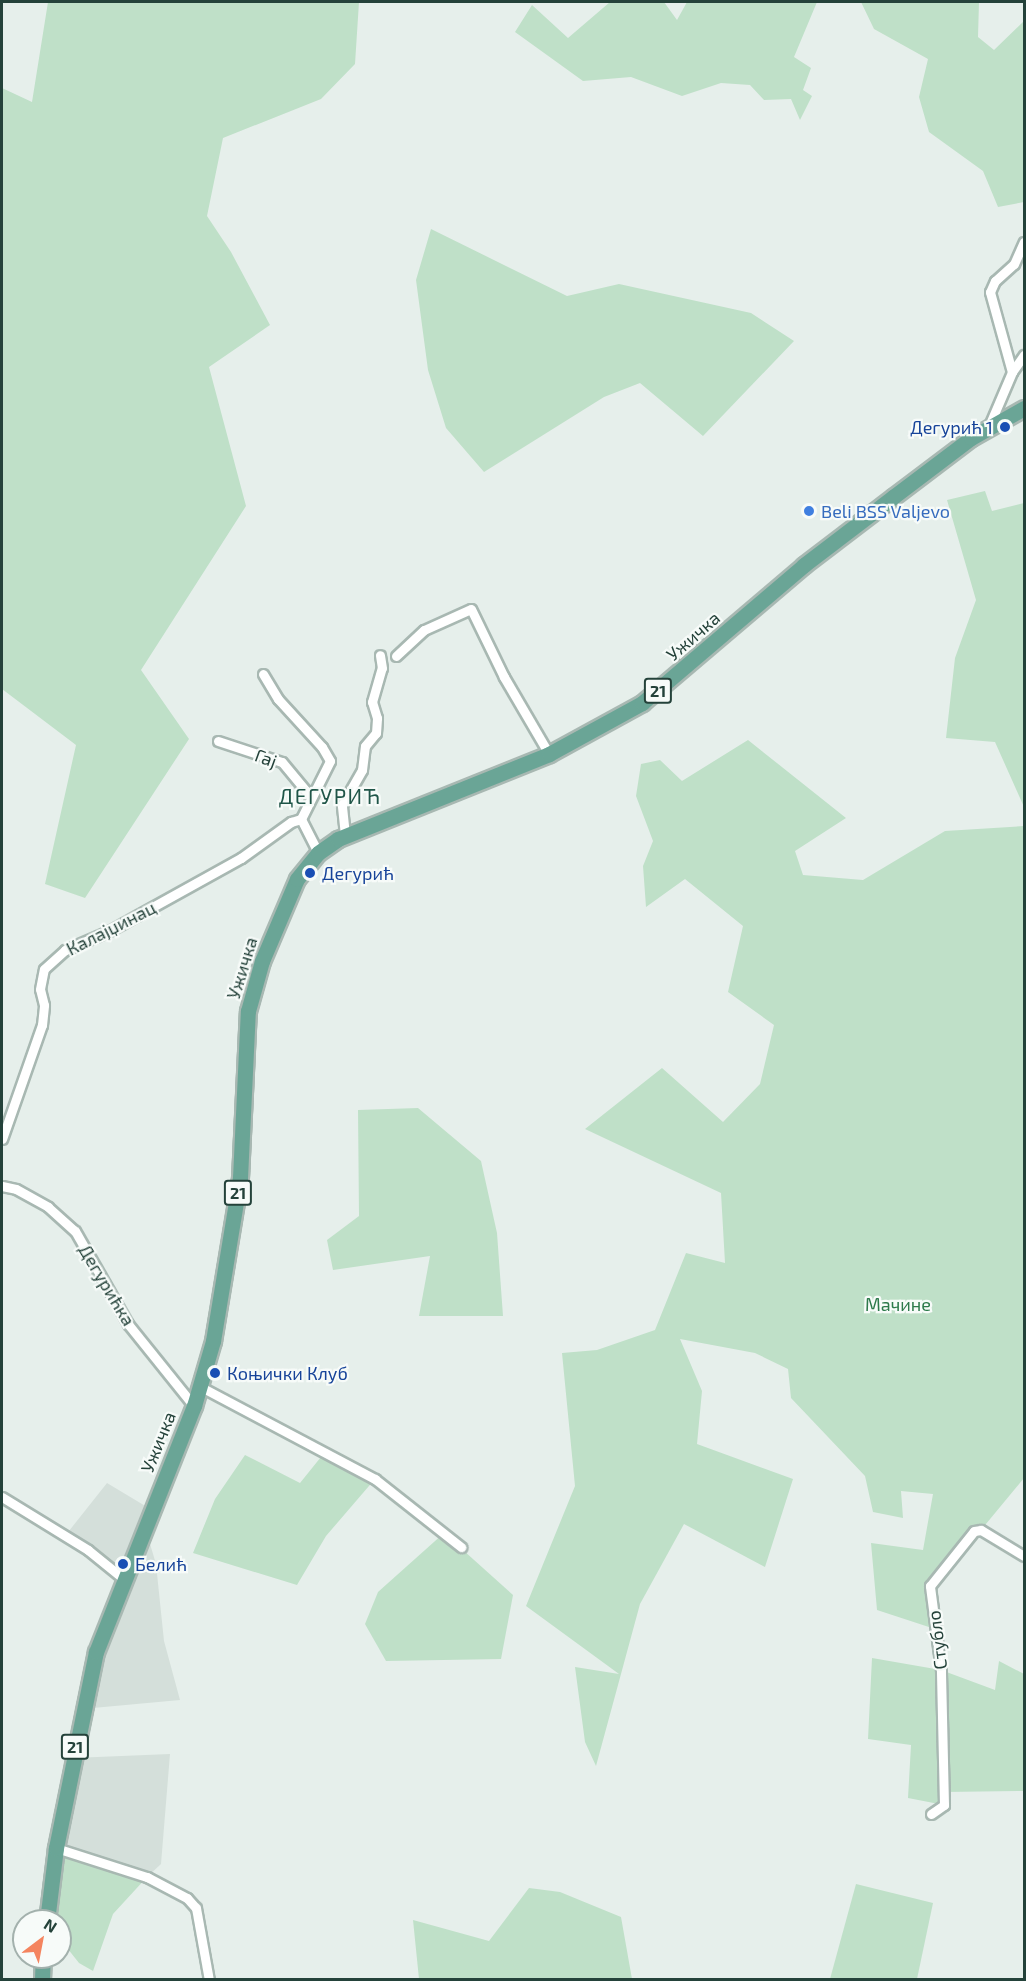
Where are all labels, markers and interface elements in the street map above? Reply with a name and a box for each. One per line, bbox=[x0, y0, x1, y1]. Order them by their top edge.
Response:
place label: Дегурић 1 bbox=[910, 416, 993, 438]
marker: Дегурић 1 bbox=[998, 420, 1012, 434]
place label: Beli BSS Valjevo bbox=[821, 500, 950, 522]
marker: Beli BSS Valjevo bbox=[802, 504, 816, 518]
street label: Ужичка bbox=[662, 607, 724, 665]
road number: 21 bbox=[643, 678, 673, 704]
street label: Гај bbox=[252, 744, 280, 772]
district label: ДЕГУРИЋ bbox=[279, 783, 381, 809]
place label: Дегурић bbox=[322, 862, 394, 884]
marker: Дегурић bbox=[303, 866, 317, 880]
street label: Калајџинац bbox=[63, 896, 159, 960]
street label: Ужичка bbox=[222, 934, 262, 1002]
road number: 21 bbox=[223, 1180, 253, 1206]
street label: Дегурићка bbox=[74, 1240, 140, 1330]
park label: Мачине bbox=[865, 1293, 931, 1315]
place label: Коњички Клуб bbox=[227, 1362, 348, 1384]
marker: Коњички Клуб bbox=[208, 1366, 222, 1380]
street label: Ужичка bbox=[136, 1408, 180, 1476]
place label: Белић bbox=[135, 1553, 187, 1575]
marker: Белић bbox=[116, 1557, 130, 1571]
street label: Стубло bbox=[923, 1609, 951, 1671]
road number: 21 bbox=[60, 1734, 90, 1760]
north arrow bbox=[12, 1909, 72, 1969]
text: N bbox=[41, 1914, 61, 1936]

